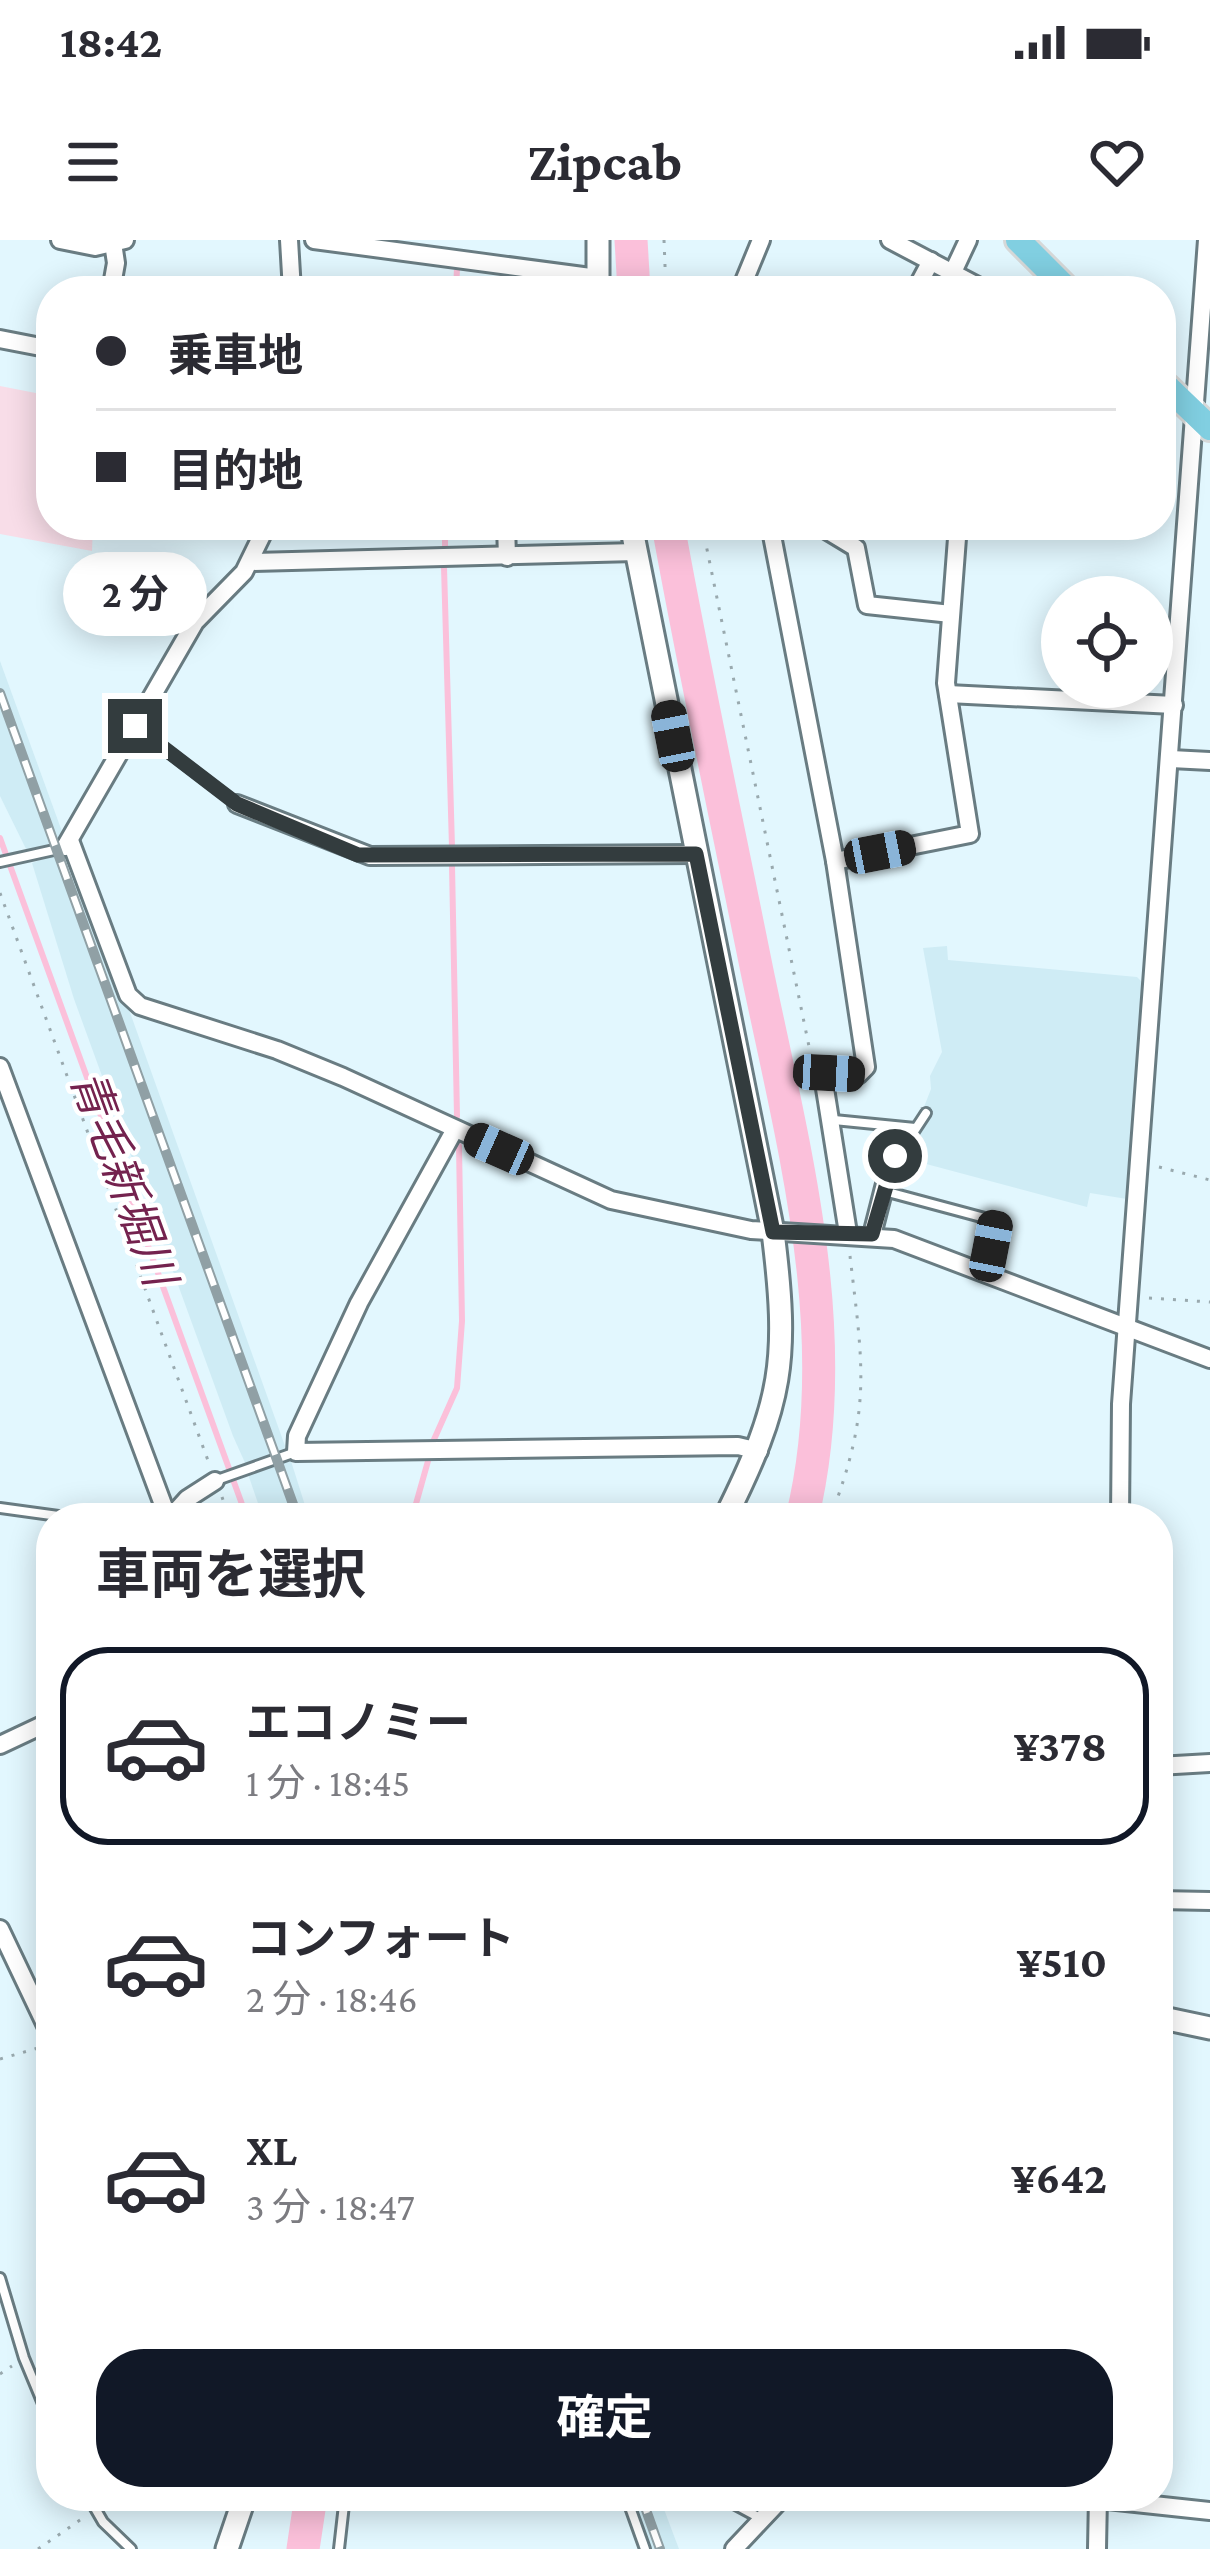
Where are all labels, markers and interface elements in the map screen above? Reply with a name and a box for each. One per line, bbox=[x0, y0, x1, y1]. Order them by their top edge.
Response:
text: 18:42 bbox=[60, 17, 162, 67]
icon: menu bbox=[60, 129, 126, 195]
icon: heart bbox=[1084, 129, 1150, 195]
text: Zipcab bbox=[528, 132, 682, 192]
text: 乗車地 bbox=[168, 331, 303, 381]
text: 目的地 bbox=[168, 446, 303, 496]
callout: 2 分 bbox=[63, 552, 207, 636]
text: 2 分 bbox=[102, 572, 168, 615]
map controls bbox=[1041, 576, 1173, 708]
button: locate bbox=[1041, 576, 1173, 708]
car bbox=[648, 697, 698, 775]
route end bbox=[108, 699, 162, 753]
car bbox=[841, 827, 919, 877]
car bbox=[792, 1053, 866, 1093]
water label: 青毛新堀川 bbox=[61, 1064, 186, 1296]
car bbox=[459, 1118, 539, 1180]
route start bbox=[868, 1129, 922, 1183]
car bbox=[966, 1207, 1016, 1285]
text: 車両を選択 bbox=[96, 1545, 366, 1605]
icon: car bbox=[102, 1692, 210, 1800]
text: エコノミー bbox=[246, 1698, 471, 1748]
text: ¥378 bbox=[1014, 1721, 1107, 1771]
text: 1 分 · 18:45 bbox=[246, 1761, 410, 1804]
icon: car bbox=[102, 1908, 210, 2016]
text: コンフォート bbox=[246, 1914, 515, 1964]
text: ¥510 bbox=[1017, 1937, 1107, 1987]
text: 2 分 · 18:46 bbox=[246, 1977, 417, 2020]
icon: car bbox=[102, 2124, 210, 2232]
text: XL bbox=[246, 2125, 297, 2175]
text: ¥642 bbox=[1011, 2153, 1107, 2203]
text: 3 分 · 18:47 bbox=[246, 2185, 415, 2228]
button: 確定 bbox=[96, 2349, 1113, 2487]

